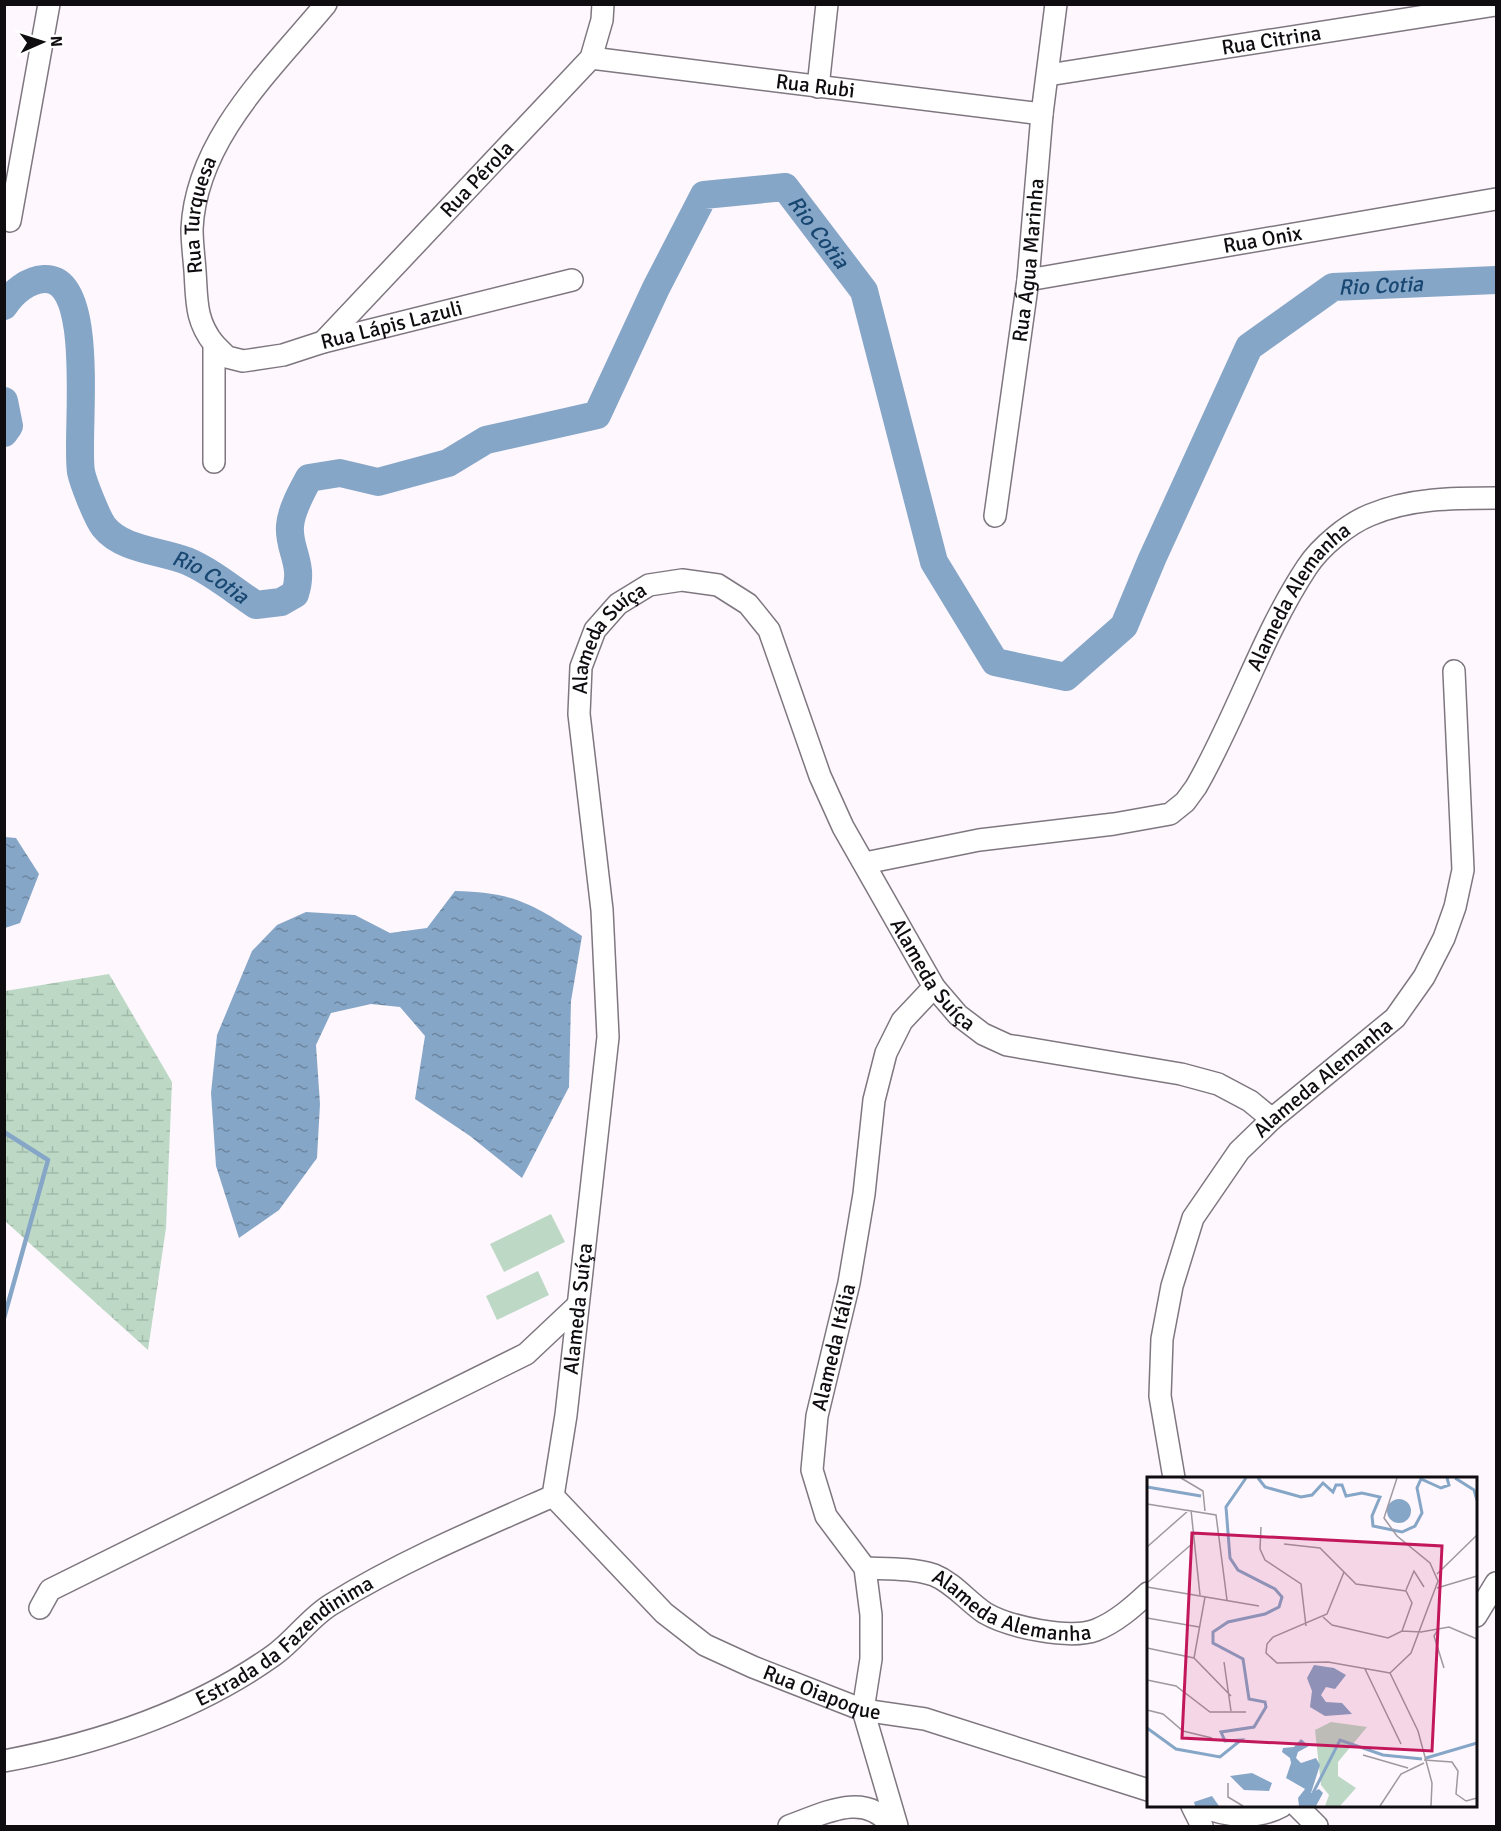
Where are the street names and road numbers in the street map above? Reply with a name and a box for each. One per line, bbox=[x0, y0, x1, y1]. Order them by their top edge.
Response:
street label: Rua Citrina bbox=[1220, 20, 1323, 61]
street label: Rua Rubi bbox=[774, 68, 856, 104]
street label: Rua Pérola bbox=[434, 135, 519, 223]
street label: Rua Turquesa bbox=[179, 152, 222, 275]
street label: Rua Água Marinha bbox=[1006, 177, 1050, 344]
street label: Rua Onix bbox=[1221, 220, 1304, 259]
street label: Rua Lápis Lazuli bbox=[318, 295, 465, 355]
street label: Alameda Alemanha bbox=[1241, 517, 1355, 675]
street label: Alameda Suíça bbox=[567, 577, 651, 695]
street label: Alameda Suíça bbox=[885, 914, 981, 1037]
street label: Alameda Alemanha bbox=[1248, 1012, 1398, 1143]
street label: Alameda Suíça bbox=[558, 1241, 598, 1376]
street label: Alameda Itália bbox=[806, 1281, 861, 1413]
street label: Alameda Alemanha bbox=[928, 1563, 1093, 1647]
street label: Estrada da Fazendinima bbox=[191, 1570, 378, 1712]
street label: Rua Oiapoque bbox=[759, 1659, 883, 1725]

